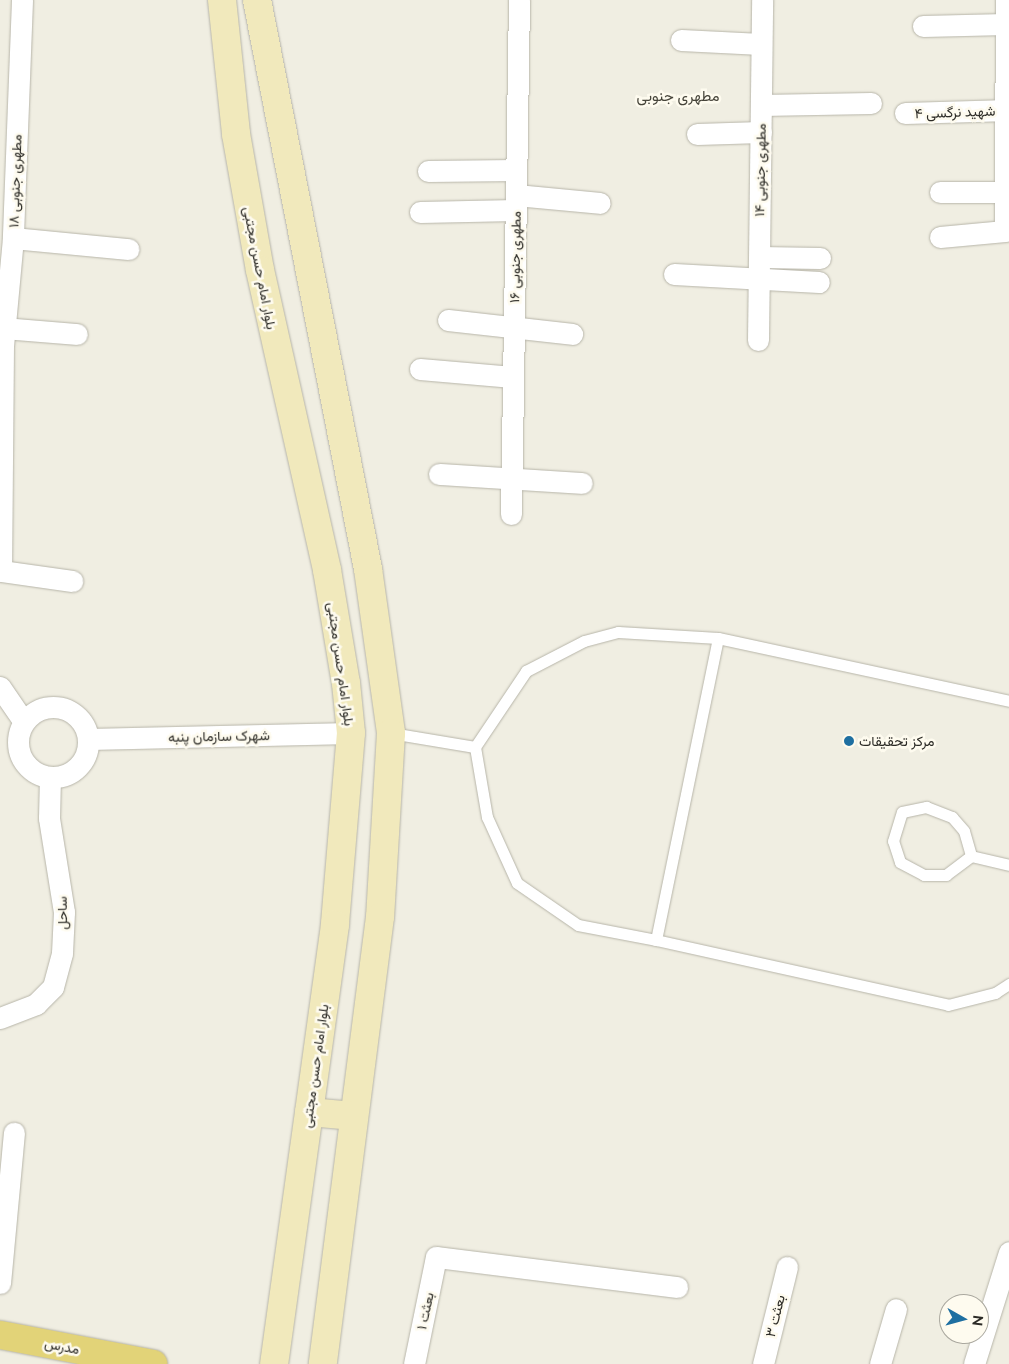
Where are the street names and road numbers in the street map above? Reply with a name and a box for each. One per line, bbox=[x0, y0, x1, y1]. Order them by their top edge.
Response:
street label: ۴ شهید نرگسی bbox=[914, 102, 996, 122]
street label: ۱۴ مطهری جنوبی bbox=[751, 123, 769, 217]
street label: ۱۸ مطهری جنوبی bbox=[5, 134, 25, 228]
street label: بلوار امام حسن مجتبی bbox=[240, 205, 280, 331]
street label: ۱۶ مطهری جنوبی bbox=[506, 211, 524, 303]
street label: بلوار امام حسن مجتبی bbox=[324, 601, 358, 727]
street label: شهرک سازمان پنبه bbox=[168, 727, 270, 745]
street label: ساحل bbox=[53, 896, 71, 930]
street label: بلوار امام حسن مجتبی bbox=[298, 1003, 332, 1129]
street label: ۱ بعثت bbox=[413, 1291, 437, 1331]
street label: ۳ بعثت bbox=[762, 1293, 788, 1339]
street label: مدرس bbox=[43, 1334, 81, 1358]

